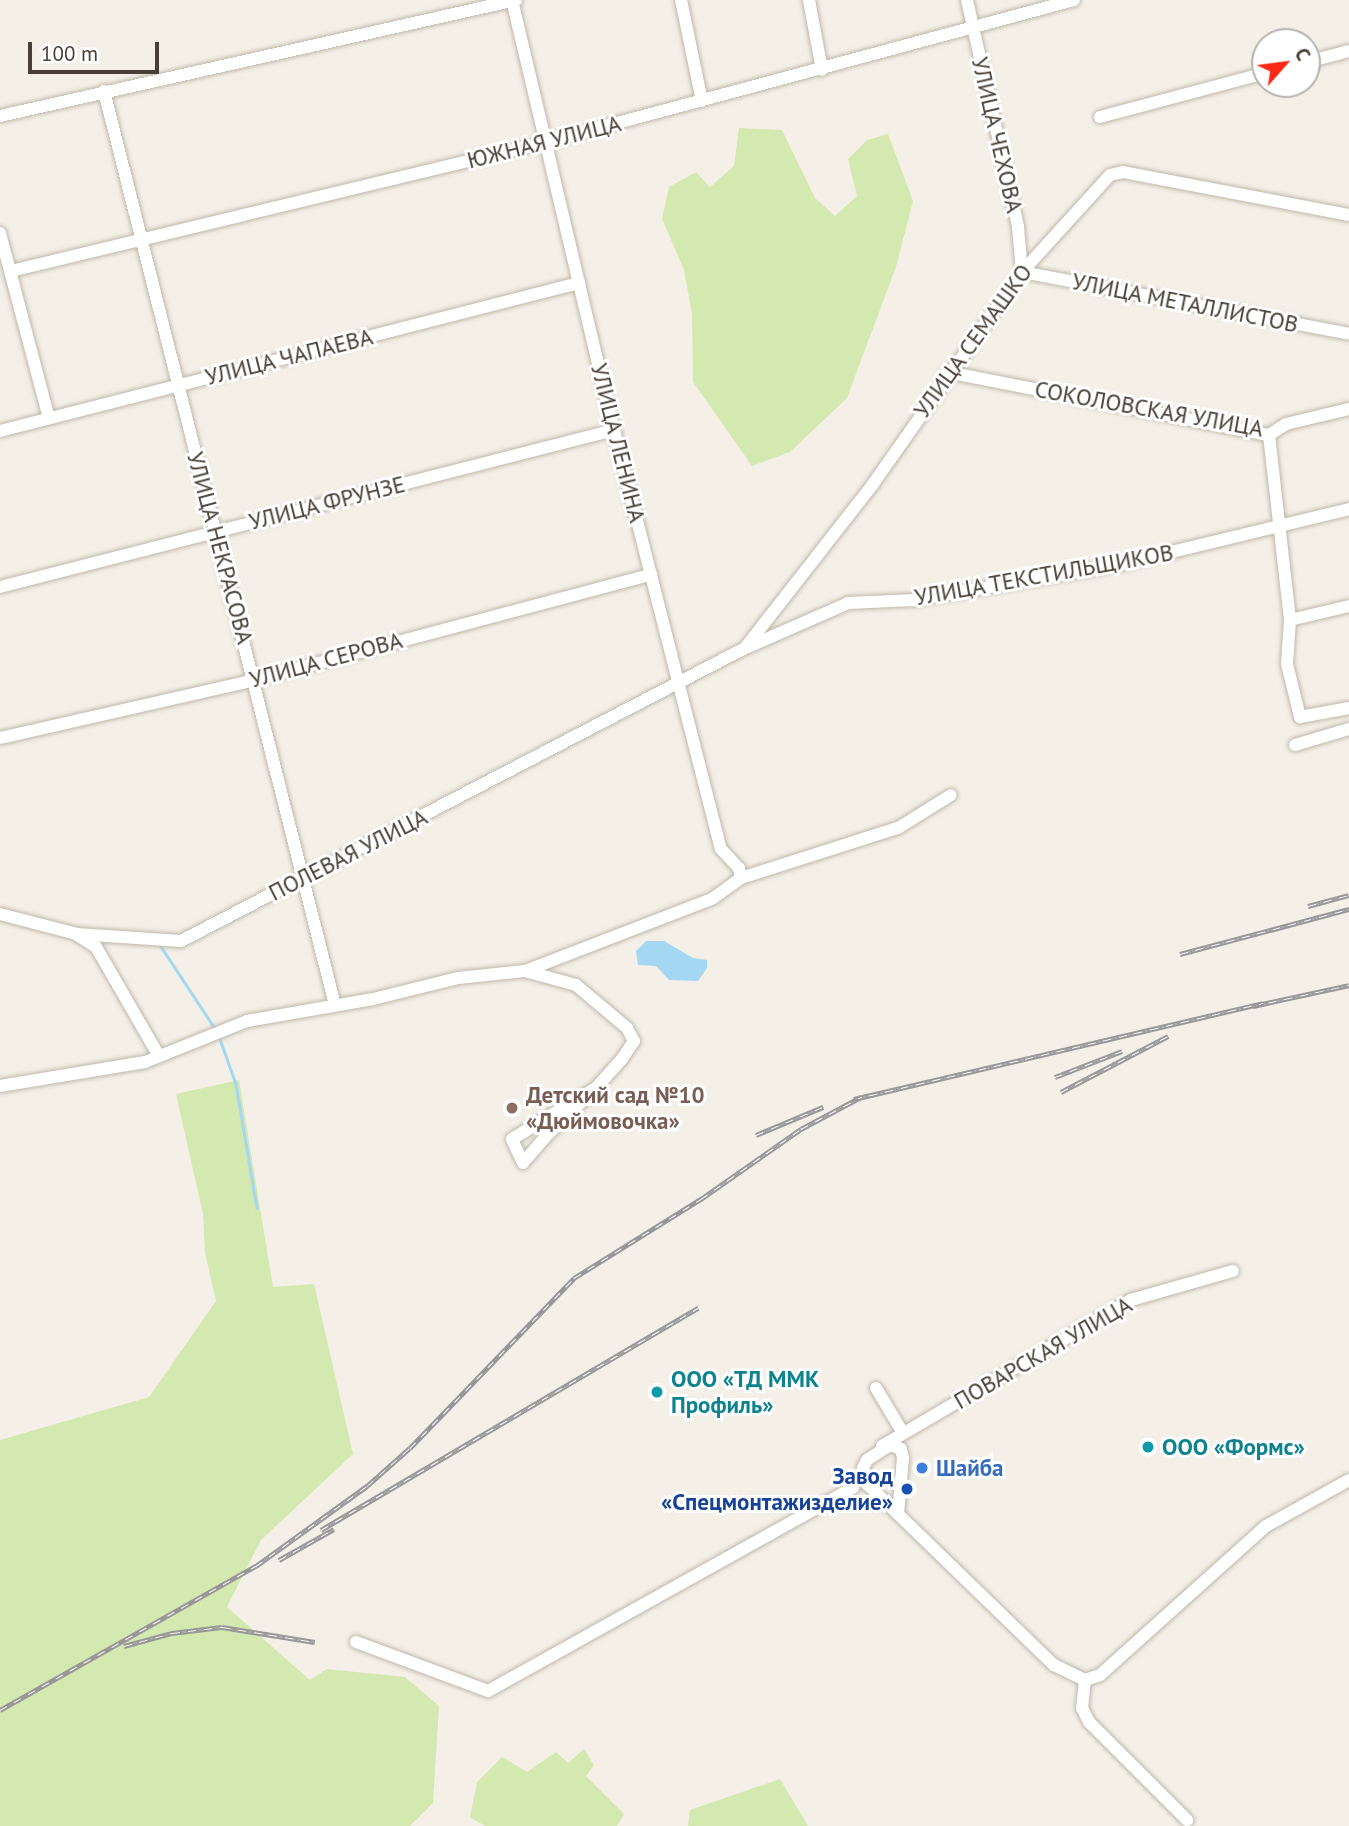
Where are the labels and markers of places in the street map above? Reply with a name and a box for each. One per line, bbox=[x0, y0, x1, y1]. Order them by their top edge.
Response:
place label: Детский сад №10 «Дюймовочка» bbox=[526, 1081, 705, 1135]
marker: Детский сад №10 «Дюймовочка» bbox=[504, 1100, 520, 1116]
place label: ООО «ТД ММК Профиль» bbox=[671, 1365, 819, 1419]
marker: ООО «ТД ММК Профиль» bbox=[649, 1384, 665, 1400]
place label: ООО «Формс» bbox=[1162, 1433, 1305, 1461]
marker: ООО «Формс» bbox=[1140, 1439, 1156, 1455]
place label: Шайба bbox=[936, 1454, 1004, 1482]
marker: Шайба bbox=[914, 1460, 930, 1476]
place label: Завод «Спецмонтажизделие» bbox=[661, 1462, 893, 1516]
marker: Завод «Спецмонтажизделие» bbox=[899, 1481, 915, 1497]

